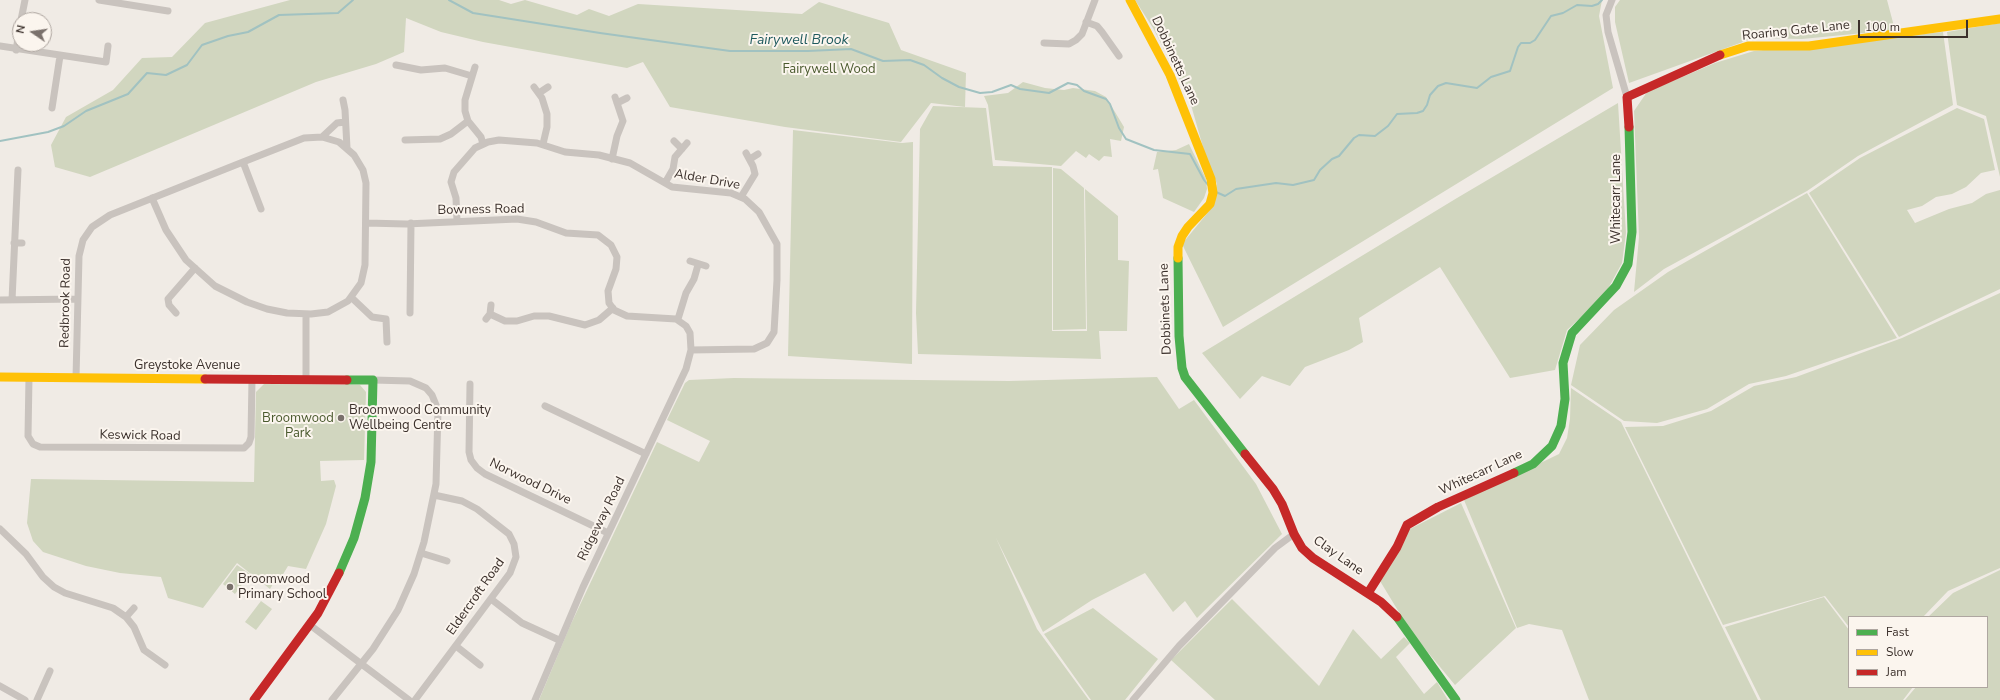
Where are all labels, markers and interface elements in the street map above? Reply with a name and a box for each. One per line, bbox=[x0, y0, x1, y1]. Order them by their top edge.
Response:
north arrow bbox=[12, 12, 52, 52]
scale bar bbox=[1860, 12, 1970, 38]
street label: Dobbinetts Lane bbox=[1148, 14, 1202, 108]
street label: Roaring Gate Lane bbox=[1741, 18, 1851, 44]
text: 100 m bbox=[1865, 19, 1900, 35]
text: N bbox=[13, 24, 29, 35]
water label: Fairywell Brook bbox=[750, 33, 848, 49]
park label: Fairywell Wood bbox=[782, 62, 876, 78]
street label: Whitecarr Lane bbox=[1609, 154, 1625, 244]
street label: Alder Drive bbox=[673, 167, 741, 193]
street label: Bowness Road bbox=[437, 201, 525, 219]
street label: Redbrook Road bbox=[57, 258, 75, 348]
street label: Dobbinets Lane bbox=[1157, 263, 1175, 355]
street label: Greystoke Avenue bbox=[134, 358, 240, 374]
place label: Broomwood Community Wellbeing Centre bbox=[349, 403, 491, 434]
park label: Broomwood Park bbox=[262, 411, 334, 442]
marker: Broomwood Community Wellbeing Centre bbox=[336, 413, 346, 423]
street label: Keswick Road bbox=[99, 427, 181, 445]
street label: Whitecarr Lane bbox=[1437, 447, 1525, 499]
street label: Norwood Drive bbox=[487, 455, 573, 509]
street label: Ridgeway Road bbox=[575, 474, 629, 564]
street label: Clay Lane bbox=[1310, 533, 1366, 579]
street label: Eldercroft Road bbox=[444, 556, 508, 638]
place label: Broomwood Primary School bbox=[238, 572, 327, 603]
marker: Broomwood Primary School bbox=[225, 582, 235, 592]
legend bbox=[1848, 616, 1988, 688]
text: Fast bbox=[1886, 624, 1909, 640]
text: Slow bbox=[1886, 644, 1914, 660]
text: Jam bbox=[1886, 664, 1907, 680]

